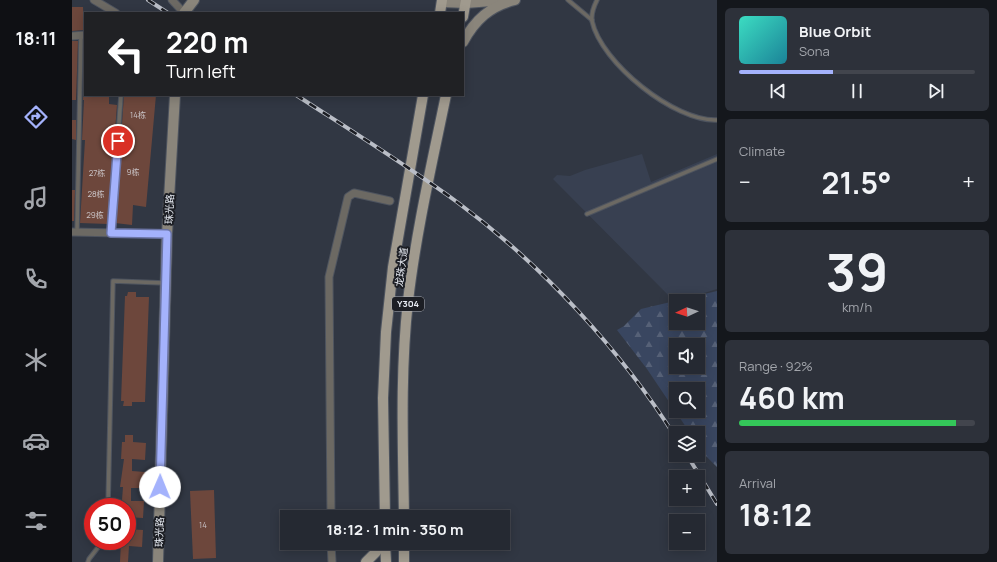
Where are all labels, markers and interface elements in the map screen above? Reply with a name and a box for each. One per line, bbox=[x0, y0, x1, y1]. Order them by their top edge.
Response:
text: Blue Orbit bbox=[799, 21, 871, 42]
text: 220 m bbox=[166, 23, 249, 61]
text: 18:11 bbox=[16, 26, 56, 50]
icon: left bbox=[100, 28, 152, 80]
text: Sona bbox=[799, 42, 830, 60]
text: Turn left bbox=[166, 59, 236, 83]
icon: previous bbox=[767, 80, 789, 102]
icon: pause bbox=[846, 80, 868, 102]
icon: next bbox=[925, 80, 947, 102]
icon: directions bbox=[22, 103, 50, 131]
house number: 14栋 bbox=[130, 109, 146, 120]
pin bbox=[101, 124, 135, 158]
icon: arrive bbox=[107, 130, 129, 152]
text: Climate bbox=[739, 142, 785, 160]
text: 21.5° bbox=[822, 162, 892, 203]
house number: 9栋 bbox=[127, 166, 139, 177]
house number: 27栋 bbox=[89, 167, 105, 178]
text: − bbox=[739, 167, 751, 197]
text: + bbox=[962, 167, 975, 197]
icon: music bbox=[22, 184, 50, 212]
house number: 28栋 bbox=[87, 188, 105, 199]
street label: 珠光路 bbox=[161, 194, 177, 224]
house number: 29栋 bbox=[86, 209, 104, 220]
text: 39 bbox=[826, 236, 888, 307]
street label: 龙珠大道 bbox=[391, 246, 411, 288]
icon: phone bbox=[22, 265, 50, 293]
north arrow bbox=[669, 294, 705, 330]
map controls bbox=[669, 294, 705, 550]
road number: Y304 bbox=[392, 297, 424, 311]
text: km/h bbox=[842, 298, 872, 316]
button: sound bbox=[669, 338, 705, 374]
icon: climate bbox=[22, 346, 50, 374]
text: Range · 92% bbox=[739, 357, 813, 375]
text: 460 km bbox=[739, 377, 845, 418]
button: search bbox=[669, 382, 705, 418]
button: layers bbox=[669, 426, 705, 462]
icon: car bbox=[22, 427, 50, 455]
position arrow bbox=[139, 466, 181, 508]
button: + bbox=[669, 470, 705, 506]
text: Arrival bbox=[739, 474, 776, 492]
text: 18:12 bbox=[739, 494, 812, 535]
speed limit sign: 50 bbox=[84, 498, 136, 550]
icon: filters bbox=[22, 507, 50, 535]
button: − bbox=[669, 514, 705, 550]
street label: 珠光路 bbox=[151, 517, 167, 547]
house number: 14 bbox=[199, 519, 207, 530]
text: 18:12 · 1 min · 350 m bbox=[327, 519, 463, 540]

